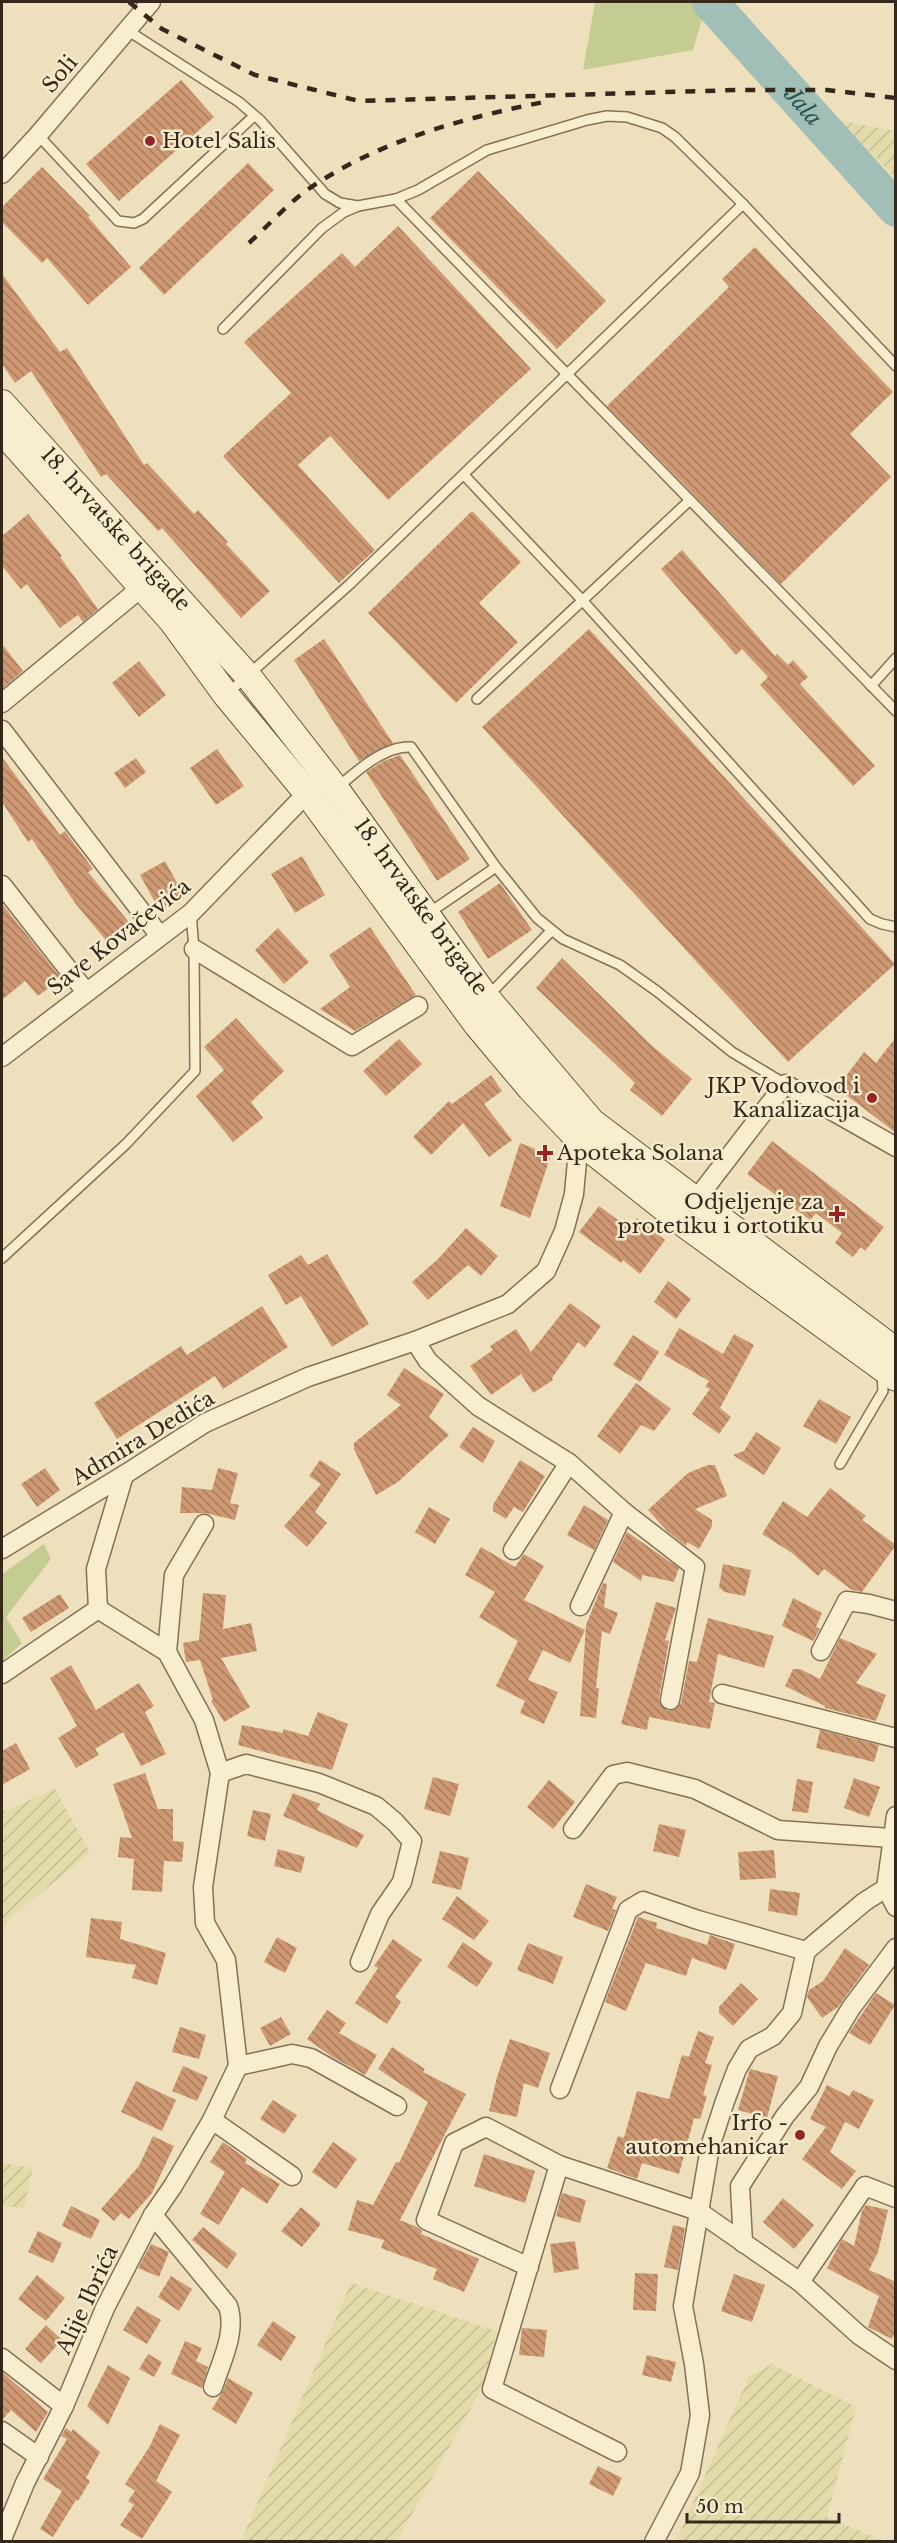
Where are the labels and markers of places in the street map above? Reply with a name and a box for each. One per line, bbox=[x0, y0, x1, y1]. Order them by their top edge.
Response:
place label: Hotel Salis bbox=[162, 128, 276, 154]
marker: Hotel Salis bbox=[143, 134, 157, 148]
place label: JKP Vodovod i Kanalizacija bbox=[704, 1073, 860, 1123]
marker: JKP Vodovod i Kanalizacija bbox=[865, 1091, 879, 1105]
place label: Apoteka Solana bbox=[556, 1140, 724, 1166]
marker: Apoteka Solana bbox=[538, 1146, 552, 1160]
place label: Odjeljenje za protetiku i ortotiku bbox=[617, 1189, 824, 1239]
marker: Odjeljenje za protetiku i ortotiku bbox=[828, 1205, 846, 1223]
place label: Irfo - automehanicar bbox=[625, 2110, 788, 2160]
marker: Irfo - automehanicar bbox=[793, 2128, 807, 2142]

